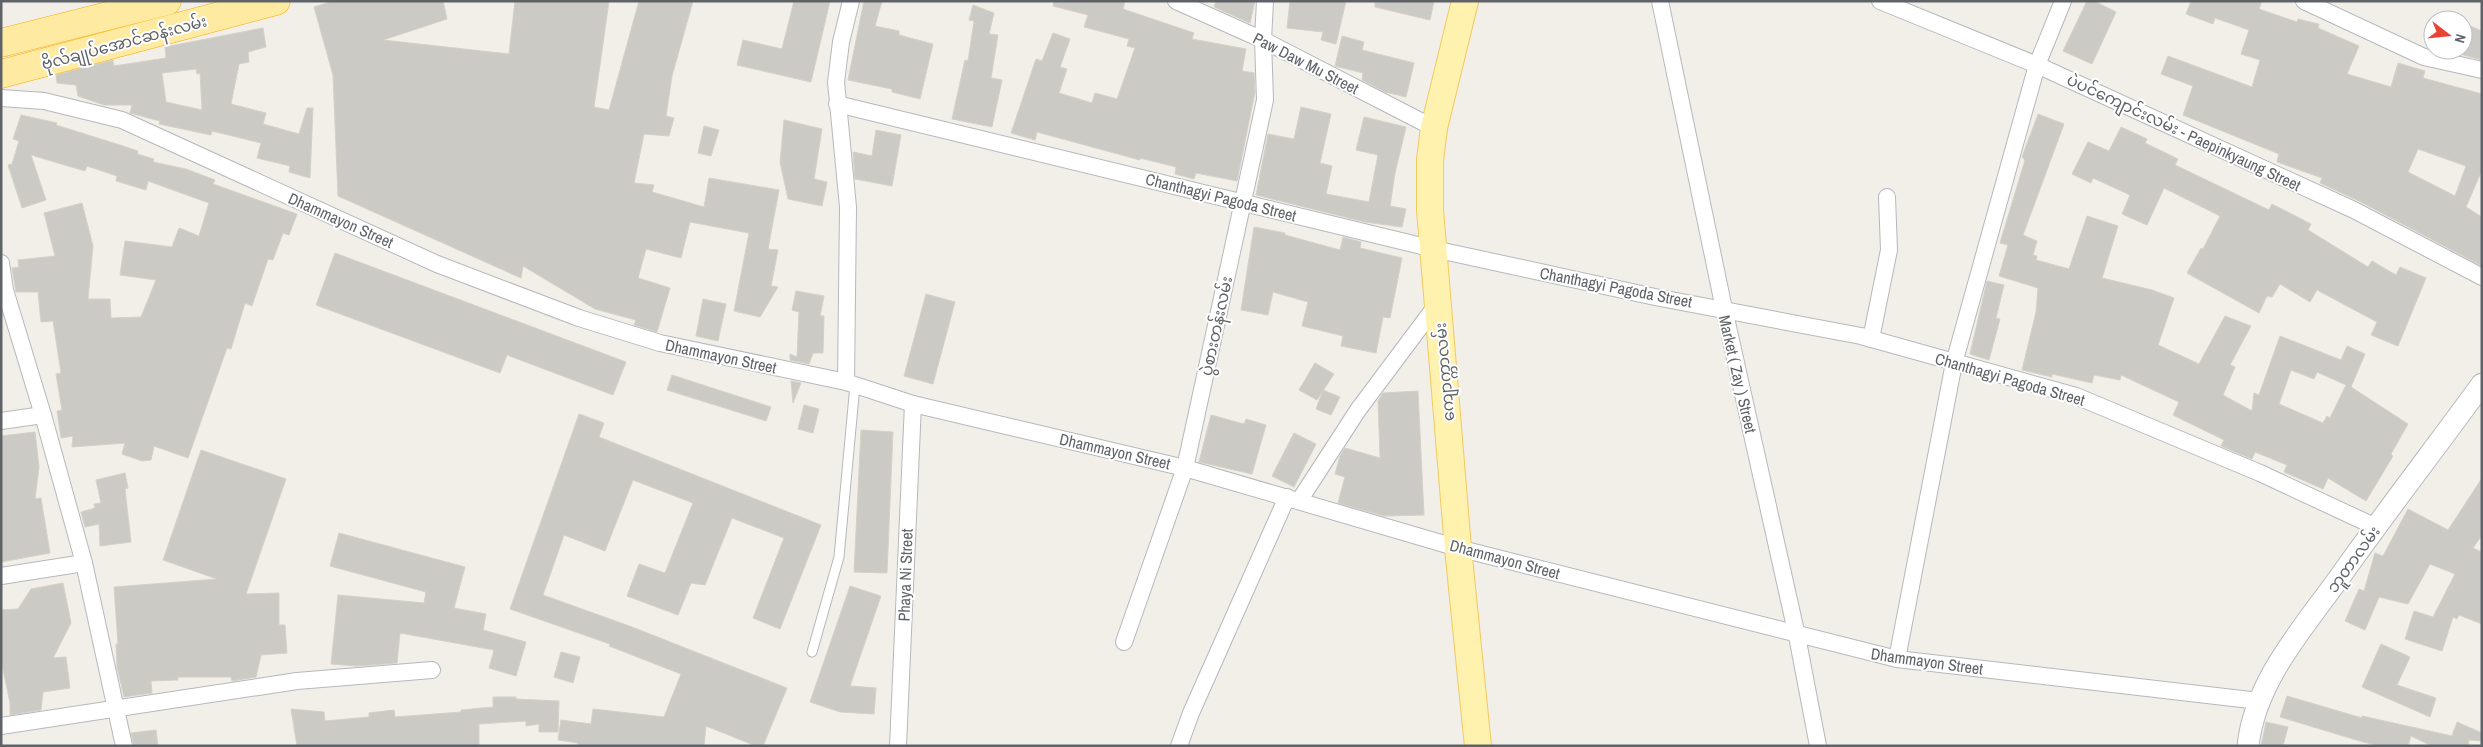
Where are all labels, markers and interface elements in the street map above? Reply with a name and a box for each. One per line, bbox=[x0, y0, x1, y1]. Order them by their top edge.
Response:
street label: ဗိုလ်ချုပ်အောင်ဆန်းလမ်း bbox=[39, 9, 210, 79]
north arrow bbox=[2423, 10, 2473, 60]
street label: Paw Daw Mu Street bbox=[1249, 27, 1363, 99]
text: N bbox=[2451, 32, 2470, 45]
street label: ပဲပင်ကျောင်းလမ်း - Paepinkyaung Street bbox=[2062, 68, 2305, 199]
street label: Chanthagyi Pagoda Street bbox=[1143, 168, 1299, 226]
street label: Dhammayon Street bbox=[285, 187, 397, 253]
street label: Chanthagyi Pagoda Street bbox=[1538, 261, 1694, 313]
street label: ပွဲစားတန်းလမ်း bbox=[1195, 274, 1240, 379]
street label: Market ( Zay ) Street bbox=[1714, 313, 1762, 435]
street label: ကျောက္ကာလမ်း bbox=[1429, 322, 1462, 422]
street label: Dhammayon Street bbox=[663, 333, 779, 379]
street label: Chanthagyi Pagoda Street bbox=[1933, 347, 2088, 411]
street label: Dhammayon Street bbox=[1057, 428, 1173, 475]
street label: ဘူတာလမ်း bbox=[2321, 521, 2388, 599]
street label: Phaya Ni Street bbox=[892, 528, 918, 622]
street label: Dhammayon Street bbox=[1448, 534, 1563, 584]
street label: Dhammayon Street bbox=[1870, 642, 1985, 680]

